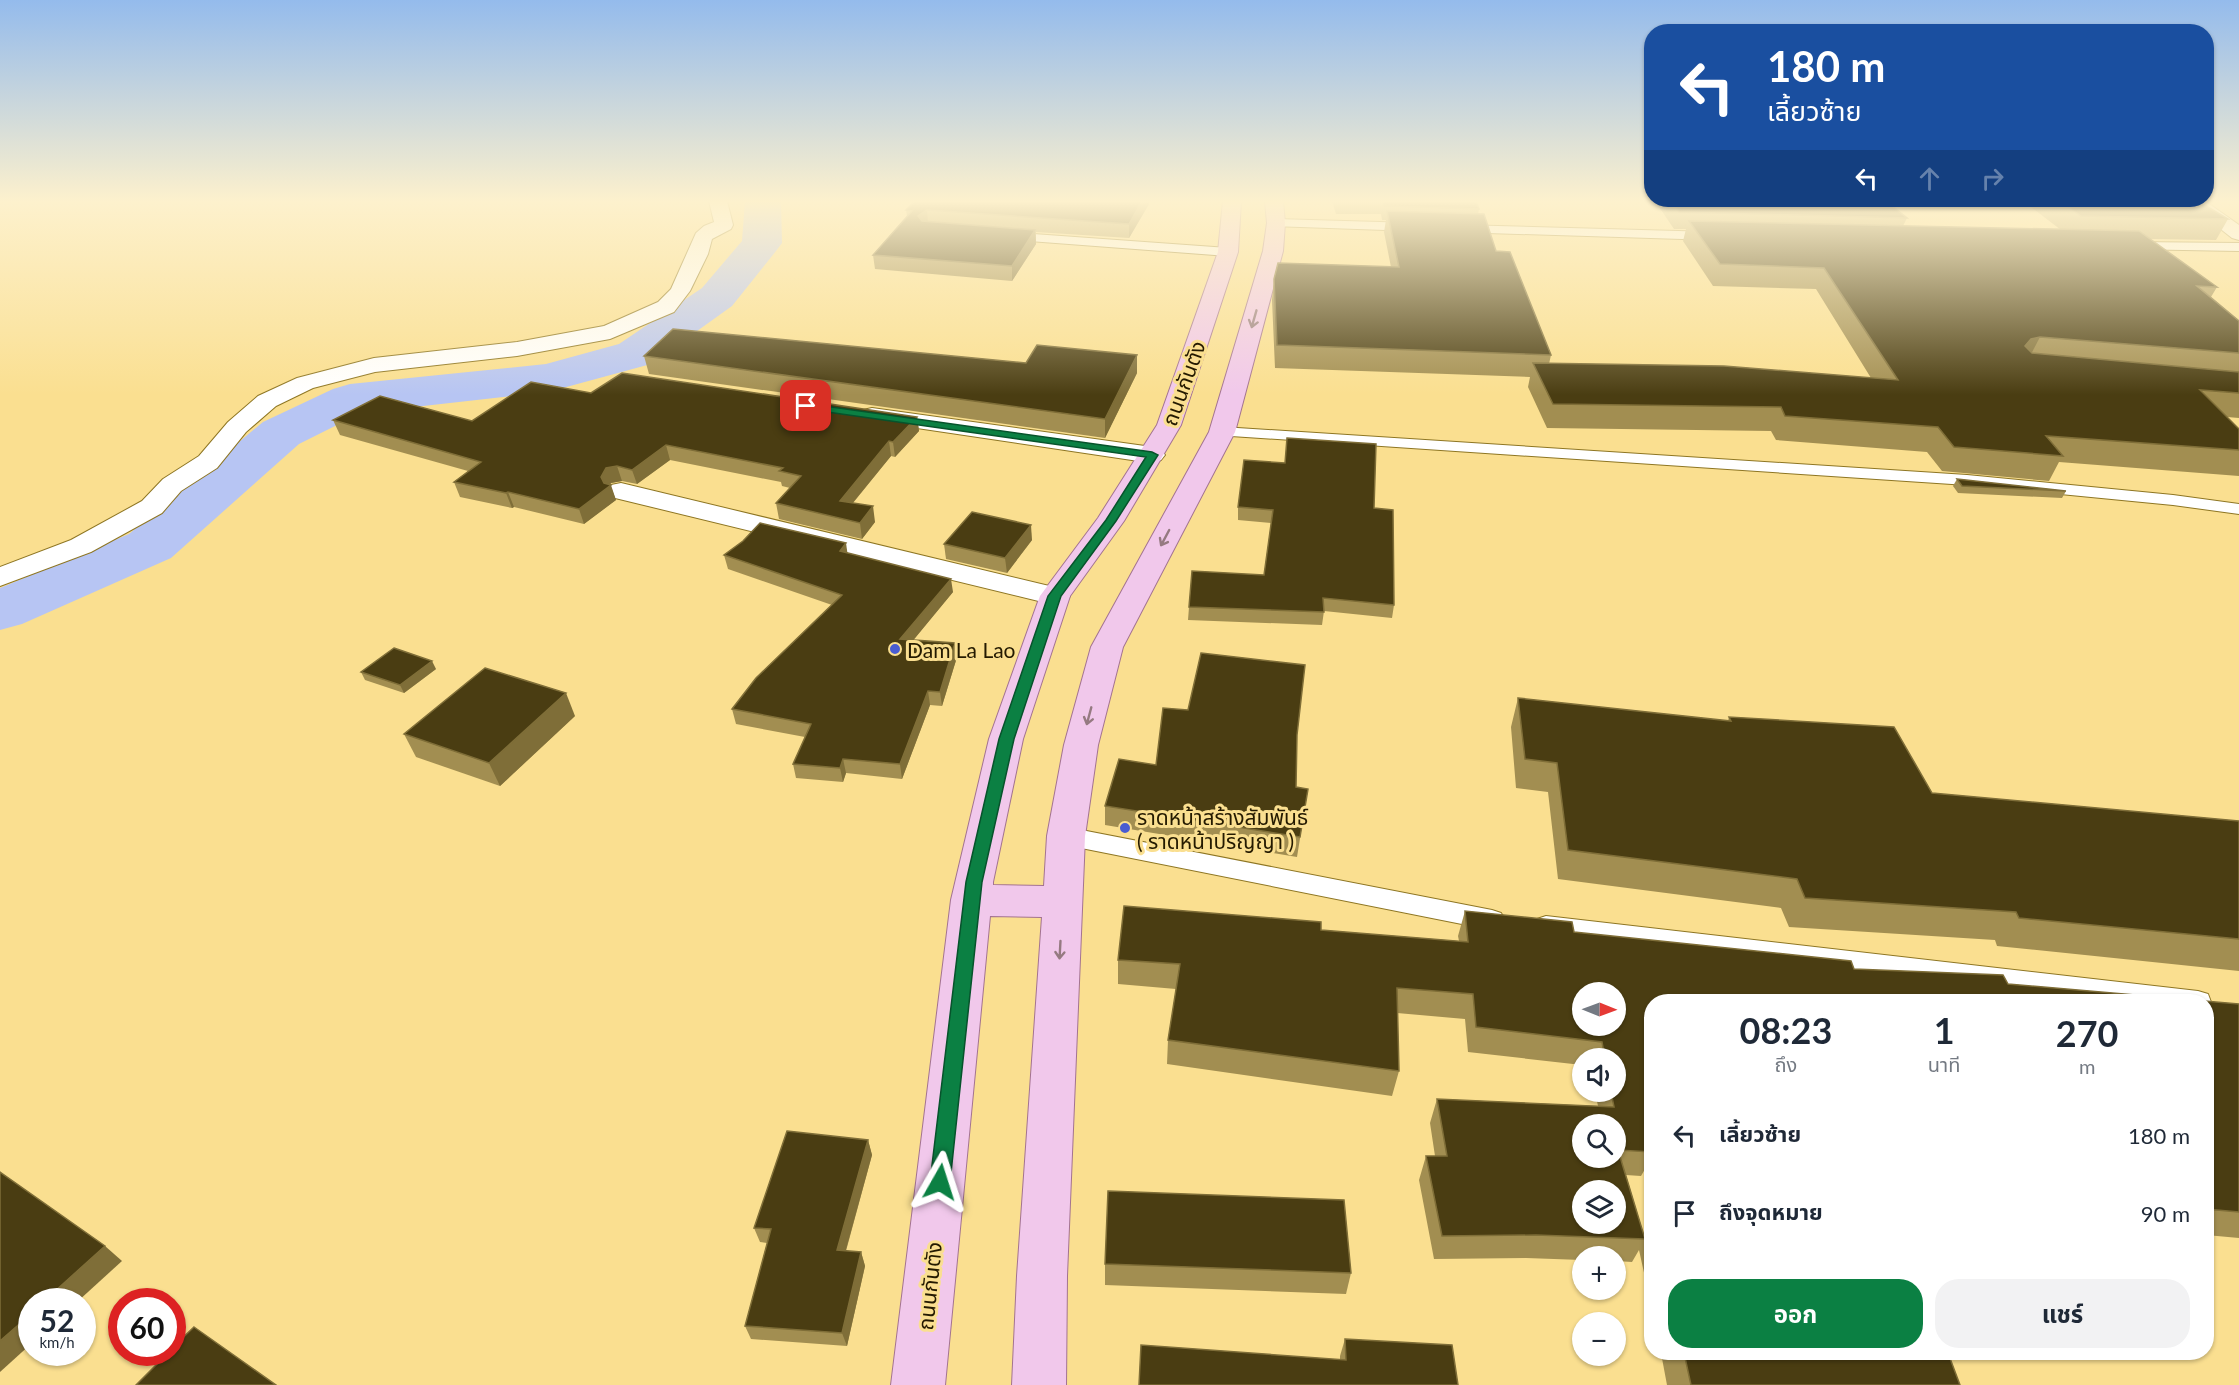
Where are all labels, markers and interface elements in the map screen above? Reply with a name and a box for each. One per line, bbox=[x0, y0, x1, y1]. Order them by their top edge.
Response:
text: 180 m bbox=[1767, 41, 1885, 91]
icon: left bbox=[1668, 48, 1746, 126]
text: เลี้ยวซ้าย bbox=[1767, 94, 1861, 127]
icon: left bbox=[1850, 162, 1883, 195]
icon: ahead bbox=[1913, 162, 1946, 195]
icon: right bbox=[1976, 162, 2009, 195]
one-way arrow bbox=[1247, 310, 1259, 329]
street label: ถนนกันตัง bbox=[1156, 337, 1210, 429]
pin bbox=[780, 380, 831, 431]
icon: arrive bbox=[789, 389, 822, 422]
one-way arrow bbox=[1159, 529, 1171, 546]
place label: Dam La Lao bbox=[907, 637, 1016, 662]
marker: Dam La Lao bbox=[888, 642, 902, 656]
one-way arrow bbox=[1082, 706, 1094, 725]
place label: ราดหน้าสร้างสัมพันธ์ ( ราดหน้าปริญญา ) bbox=[1137, 804, 1309, 853]
marker: ราดหน้าสร้างสัมพันธ์ ( ราดหน้าปริญญา ) bbox=[1118, 821, 1132, 835]
one-way arrow bbox=[1054, 940, 1065, 960]
north arrow bbox=[1572, 982, 1626, 1036]
map controls bbox=[1572, 982, 1626, 1366]
text: 08:23 bbox=[1740, 1008, 1832, 1052]
text: 1 bbox=[1934, 1008, 1955, 1052]
text: 270 bbox=[2056, 1011, 2119, 1055]
button: sound bbox=[1572, 1048, 1626, 1102]
text: ถึง bbox=[1775, 1052, 1797, 1076]
text: นาที bbox=[1928, 1052, 1960, 1076]
text: m bbox=[2079, 1054, 2095, 1078]
button: search bbox=[1572, 1114, 1626, 1168]
icon: left bbox=[1668, 1119, 1701, 1152]
text: เลี้ยวซ้าย bbox=[1719, 1120, 1801, 1147]
text: 180 m bbox=[2128, 1122, 2190, 1149]
position arrow bbox=[908, 1150, 972, 1214]
button: layers bbox=[1572, 1180, 1626, 1234]
icon: arrive bbox=[1668, 1197, 1701, 1230]
text: ถึงจุดหมาย bbox=[1719, 1198, 1823, 1225]
text: 90 m bbox=[2141, 1200, 2190, 1227]
street label: ถนนกันตัง bbox=[912, 1241, 946, 1331]
button: + bbox=[1572, 1246, 1626, 1300]
button: ออก bbox=[1668, 1279, 1923, 1348]
button: แชร์ bbox=[1935, 1279, 2190, 1348]
speed limit sign: 60 bbox=[108, 1288, 186, 1366]
text: 52 bbox=[40, 1302, 74, 1338]
button: − bbox=[1572, 1312, 1626, 1366]
text: km/h bbox=[39, 1333, 75, 1351]

